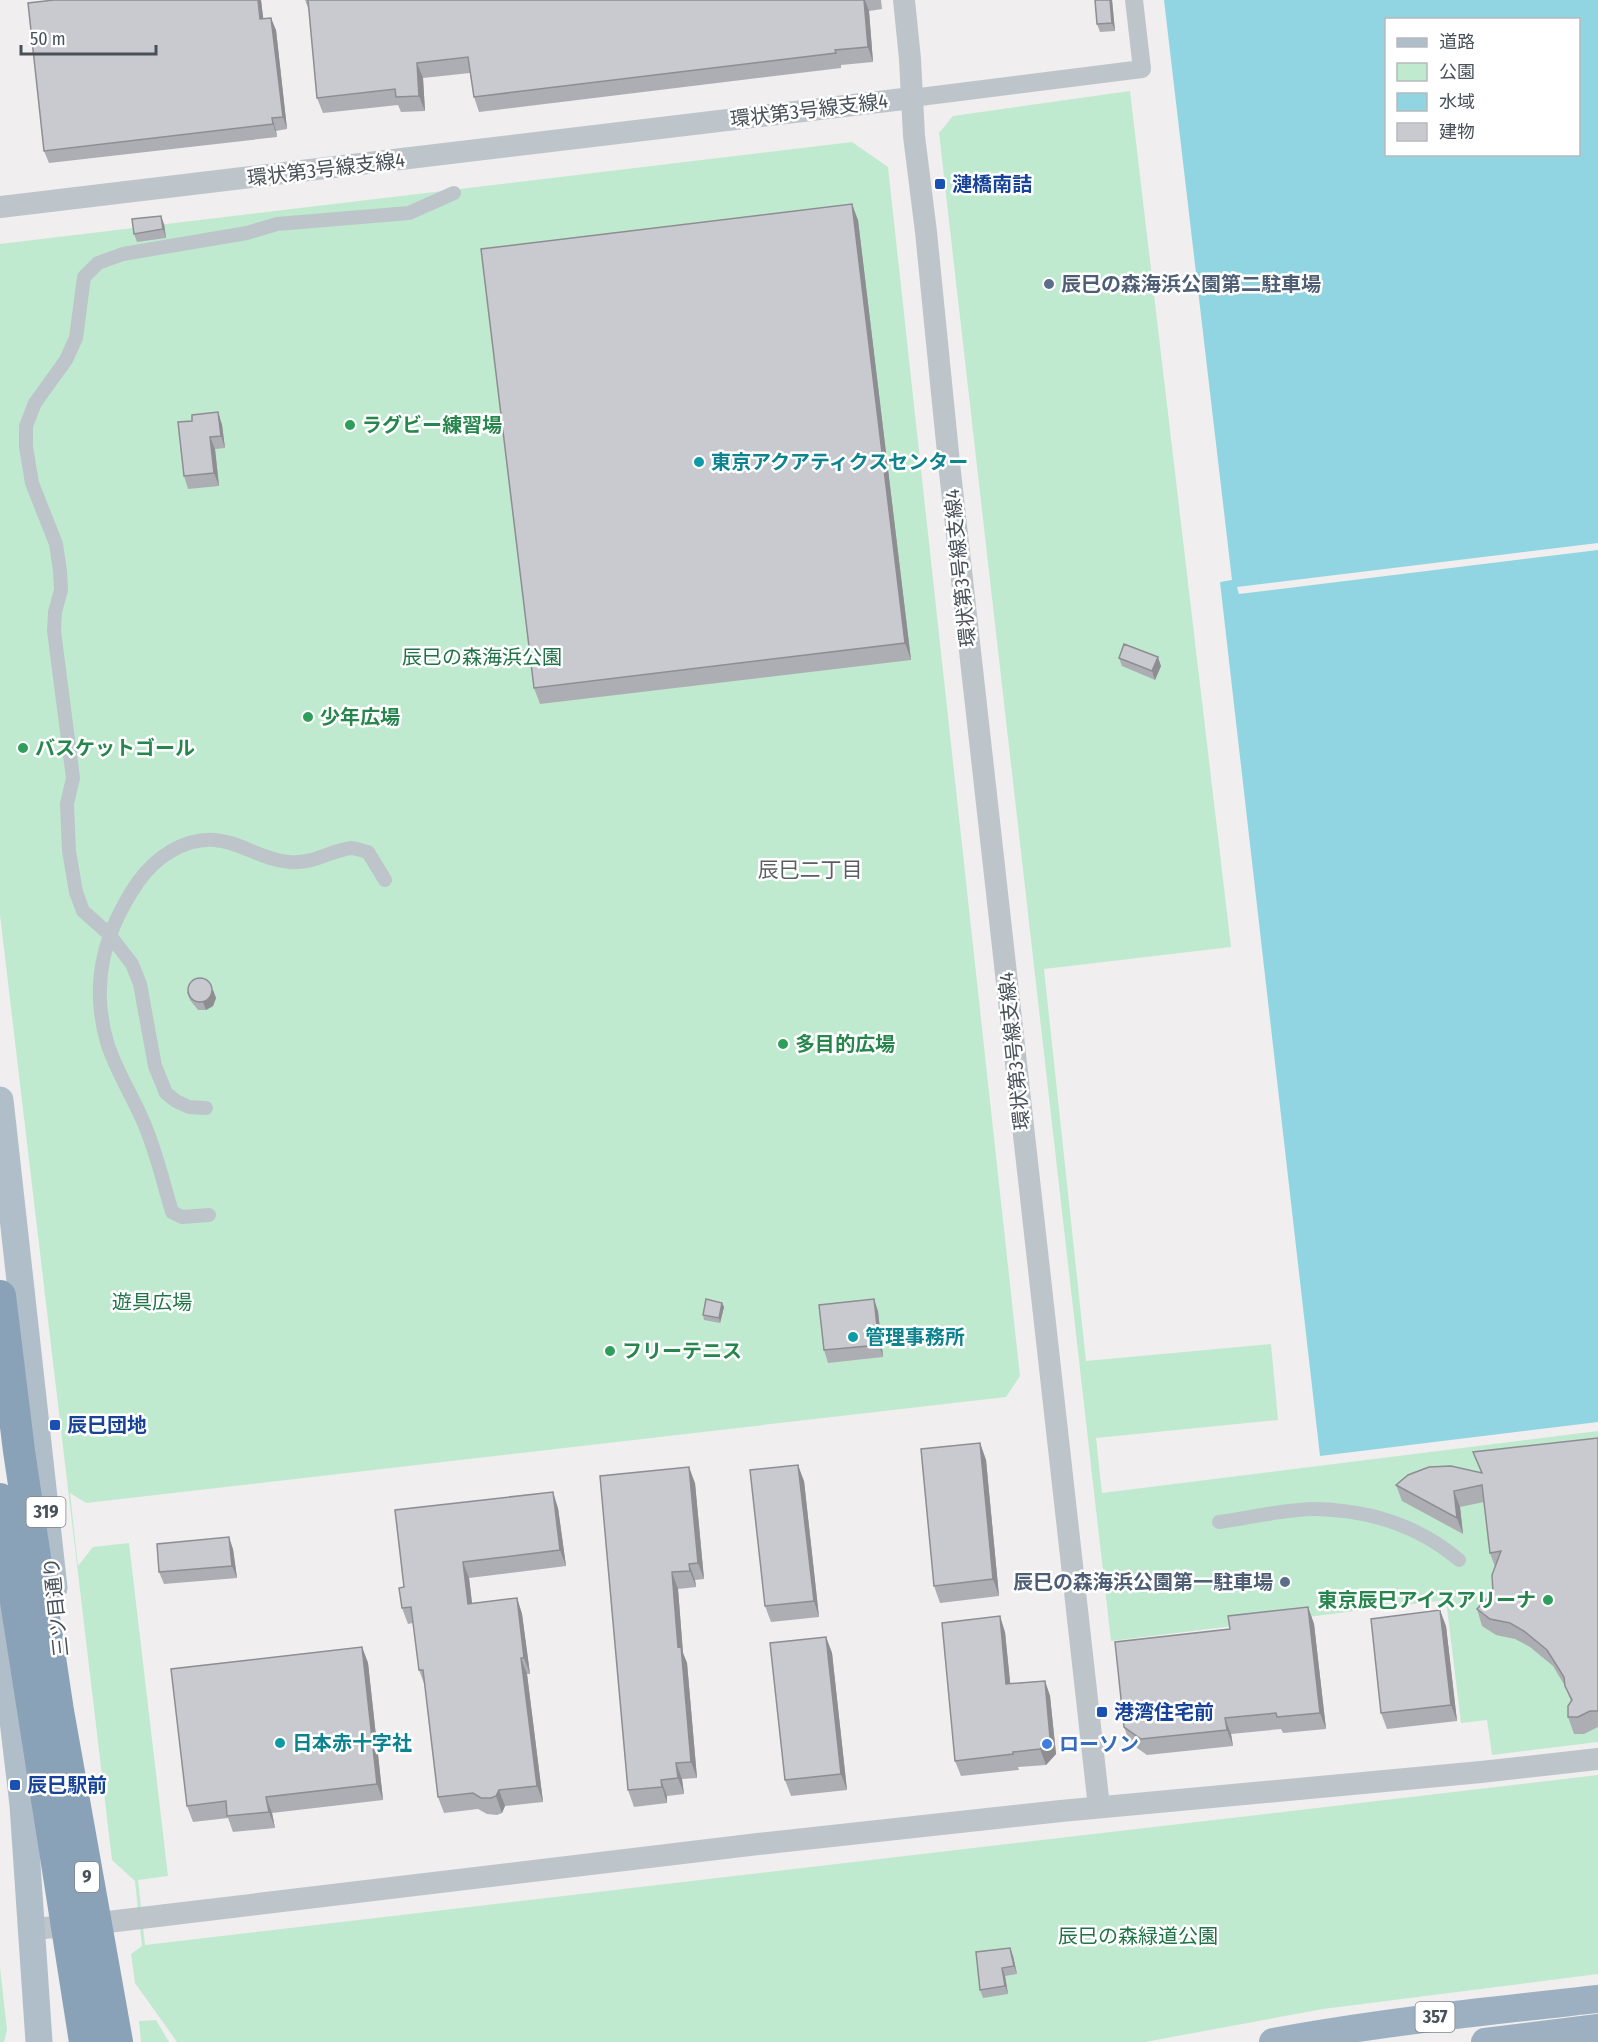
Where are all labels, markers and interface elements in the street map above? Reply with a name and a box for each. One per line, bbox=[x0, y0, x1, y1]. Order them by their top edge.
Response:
scale bar bbox=[21, 18, 156, 56]
legend bbox=[1385, 18, 1580, 156]
text: 50 m bbox=[30, 28, 66, 50]
text: 道路 bbox=[1439, 31, 1475, 53]
text: 公園 bbox=[1439, 61, 1475, 83]
street label: 環状第3号線支線4 bbox=[729, 88, 890, 132]
text: 水域 bbox=[1439, 91, 1475, 113]
text: 建物 bbox=[1439, 121, 1475, 143]
street label: 環状第3号線支線4 bbox=[246, 147, 407, 191]
place label: 漣橋南詰 bbox=[952, 172, 1032, 196]
marker: 漣橋南詰 bbox=[933, 177, 947, 191]
place label: 辰巳の森海浜公園第二駐車場 bbox=[1061, 272, 1321, 296]
marker: 辰巳の森海浜公園第二駐車場 bbox=[1042, 277, 1056, 291]
place label: ラグビー練習場 bbox=[362, 413, 502, 437]
marker: ラグビー練習場 bbox=[343, 418, 357, 432]
place label: 東京アクアティクスセンター bbox=[711, 450, 968, 474]
marker: 東京アクアティクスセンター bbox=[692, 455, 706, 469]
street label: 環状第3号線支線4 bbox=[940, 488, 980, 648]
park label: 辰巳の森海浜公園 bbox=[402, 645, 562, 669]
place label: 少年広場 bbox=[320, 705, 400, 729]
marker: 少年広場 bbox=[301, 710, 315, 724]
place label: バスケットゴール bbox=[35, 736, 195, 760]
marker: バスケットゴール bbox=[16, 741, 30, 755]
district label: 辰巳二丁目 bbox=[758, 857, 863, 883]
street label: 環状第3号線支線4 bbox=[994, 971, 1034, 1131]
place label: 多目的広場 bbox=[795, 1032, 895, 1056]
marker: 多目的広場 bbox=[776, 1037, 790, 1051]
park label: 遊具広場 bbox=[112, 1290, 192, 1314]
place label: 管理事務所 bbox=[865, 1325, 965, 1349]
marker: 管理事務所 bbox=[846, 1330, 860, 1344]
place label: フリーテニス bbox=[622, 1339, 742, 1363]
marker: フリーテニス bbox=[603, 1344, 617, 1358]
place label: 辰巳団地 bbox=[67, 1413, 147, 1437]
marker: 辰巳団地 bbox=[48, 1418, 62, 1432]
road number: 319 bbox=[26, 1497, 66, 1527]
street label: 三ツ目通り bbox=[39, 1556, 73, 1658]
place label: 辰巳の森海浜公園第一駐車場 bbox=[1013, 1570, 1273, 1594]
marker: 辰巳の森海浜公園第一駐車場 bbox=[1278, 1575, 1292, 1589]
place label: 東京辰巳アイスアリーナ bbox=[1318, 1588, 1536, 1612]
marker: 東京辰巳アイスアリーナ bbox=[1541, 1593, 1555, 1607]
place label: 港湾住宅前 bbox=[1114, 1700, 1214, 1724]
marker: 港湾住宅前 bbox=[1095, 1705, 1109, 1719]
place label: 日本赤十字社 bbox=[292, 1731, 412, 1755]
place label: ローソン bbox=[1059, 1732, 1139, 1756]
marker: 日本赤十字社 bbox=[273, 1736, 287, 1750]
marker: ローソン bbox=[1040, 1737, 1054, 1751]
place label: 辰巳駅前 bbox=[27, 1773, 107, 1797]
marker: 辰巳駅前 bbox=[8, 1778, 22, 1792]
road number: 9 bbox=[75, 1862, 99, 1892]
park label: 辰巳の森緑道公園 bbox=[1058, 1924, 1218, 1948]
road number: 357 bbox=[1416, 2002, 1454, 2032]

